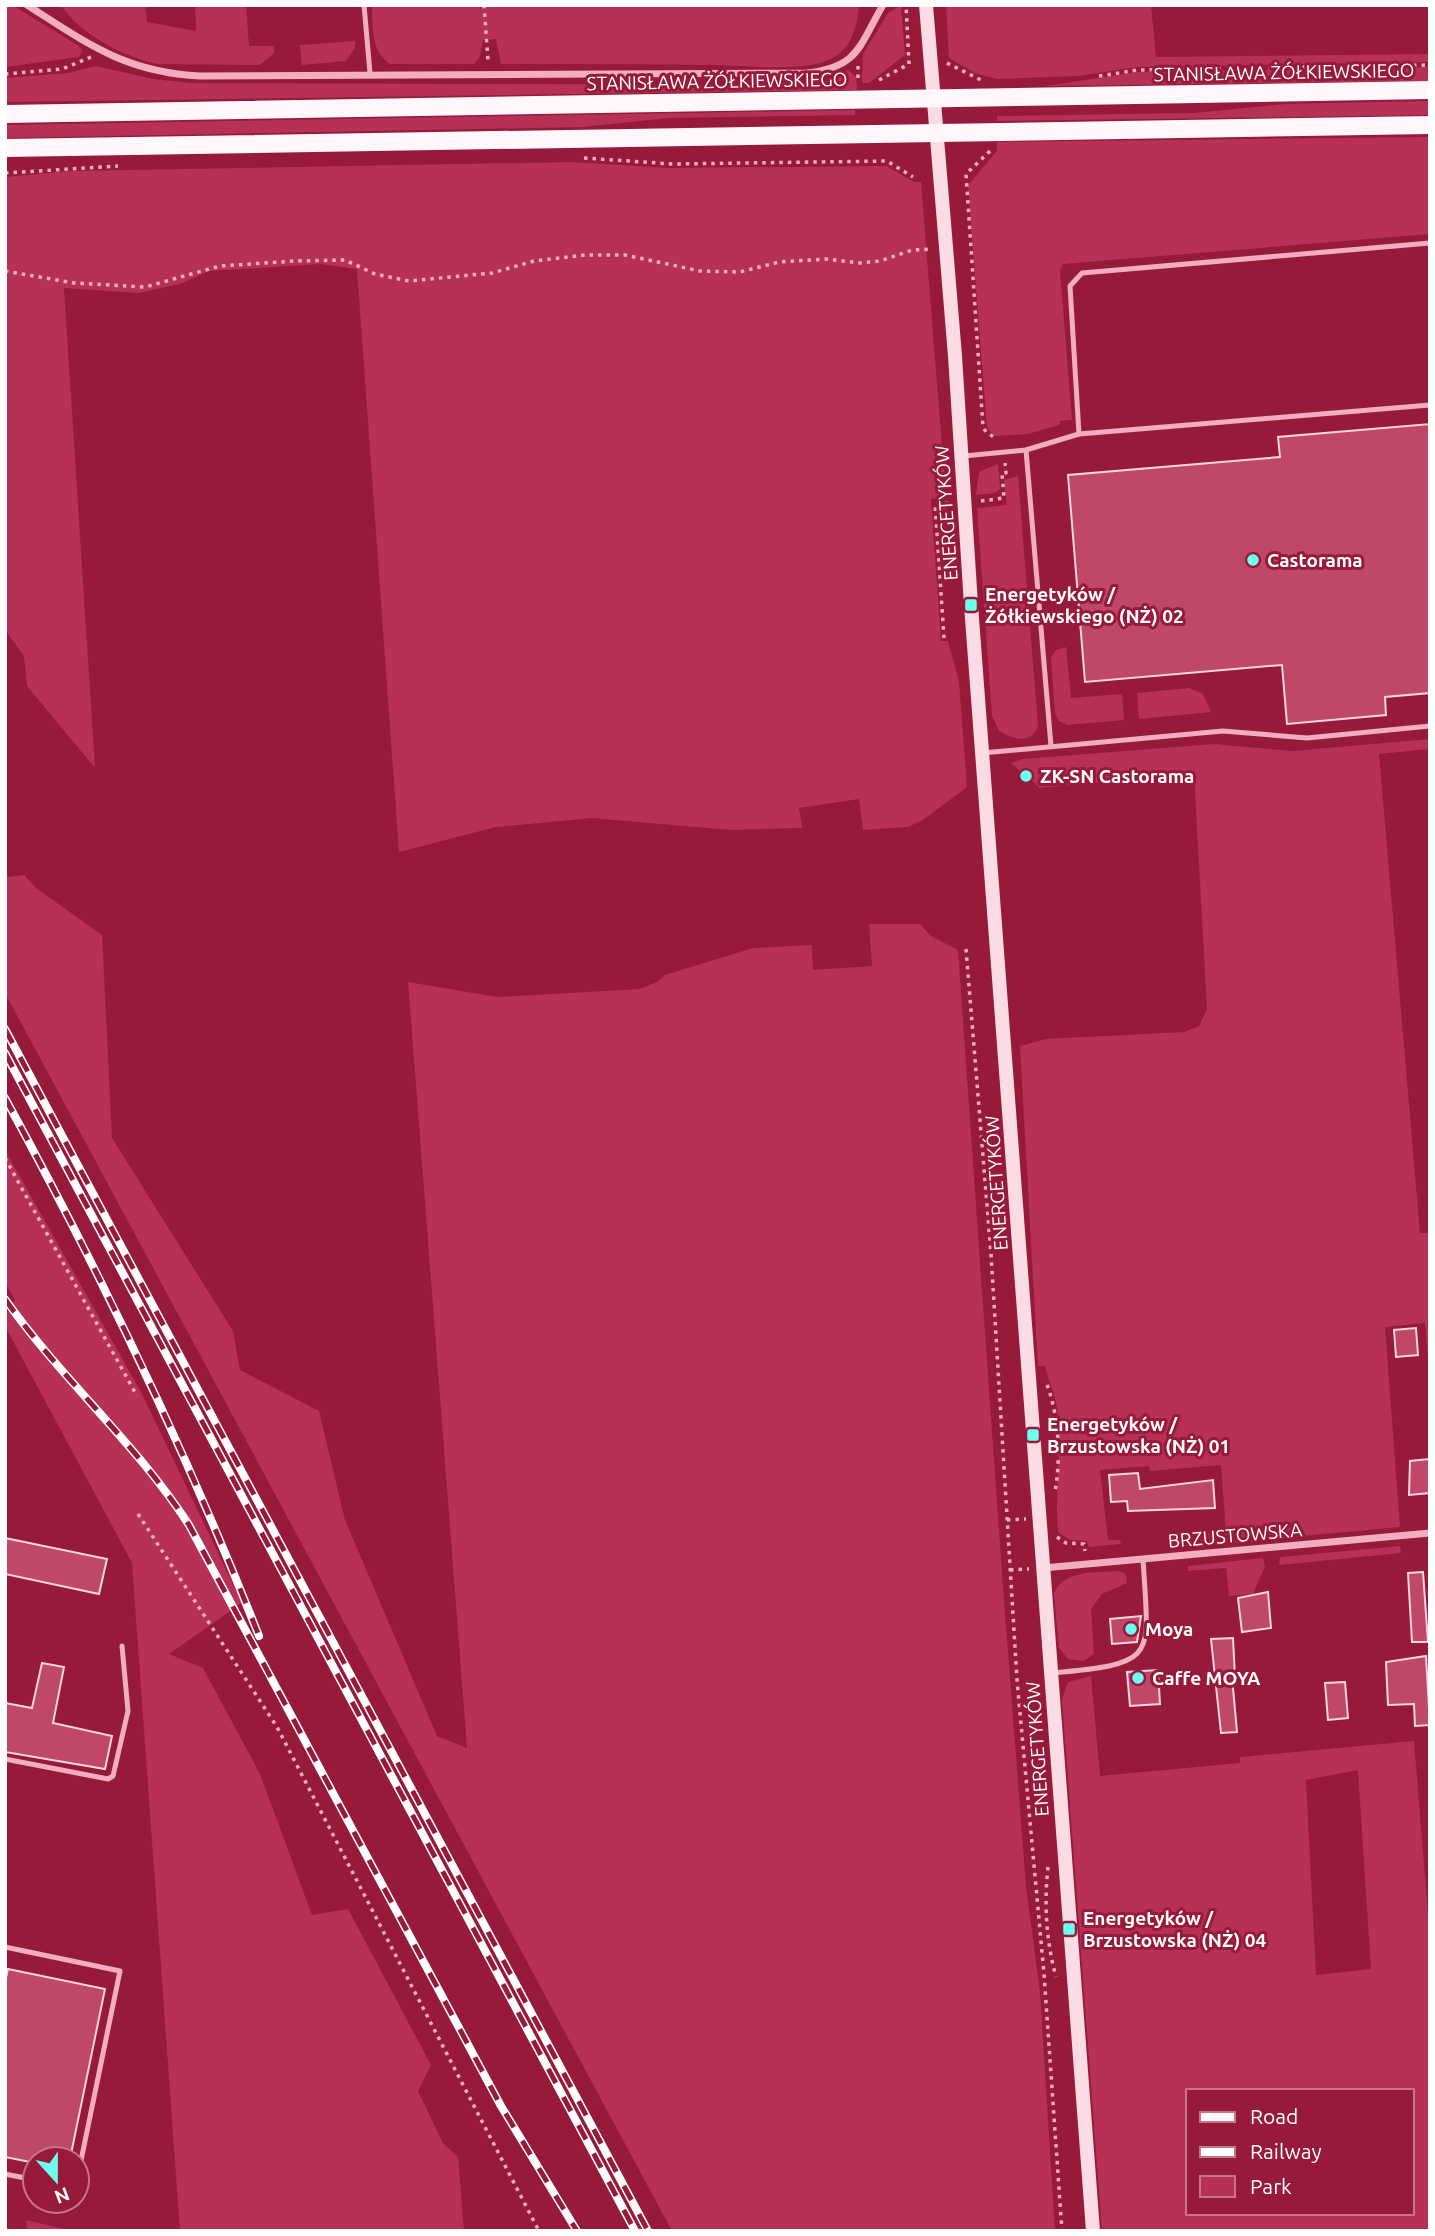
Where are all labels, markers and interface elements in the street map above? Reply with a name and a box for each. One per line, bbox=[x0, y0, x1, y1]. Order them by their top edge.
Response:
street label: STANISŁAWA ŻÓŁKIEWSKIEGO bbox=[1153, 59, 1415, 85]
street label: STANISŁAWA ŻÓŁKIEWSKIEGO bbox=[586, 68, 848, 94]
street label: ENERGETYKÓW bbox=[930, 445, 962, 581]
place label: Castorama bbox=[1267, 549, 1363, 571]
marker: Castorama bbox=[1245, 552, 1261, 568]
place label: Energetyków / Żółkiewskiego (NŻ) 02 bbox=[985, 583, 1184, 627]
marker: Energetyków / Żółkiewskiego (NŻ) 02 bbox=[963, 597, 979, 613]
place label: ZK-SN Castorama bbox=[1040, 765, 1194, 787]
marker: ZK-SN Castorama bbox=[1018, 768, 1034, 784]
street label: ENERGETYKÓW bbox=[980, 1115, 1012, 1251]
place label: Energetyków / Brzustowska (NŻ) 01 bbox=[1047, 1413, 1230, 1457]
marker: Energetyków / Brzustowska (NŻ) 01 bbox=[1025, 1427, 1041, 1443]
street label: BRZUSTOWSKA bbox=[1167, 1518, 1304, 1552]
place label: Moya bbox=[1145, 1618, 1193, 1640]
marker: Moya bbox=[1123, 1621, 1139, 1637]
place label: Caffe MOYA bbox=[1152, 1667, 1261, 1689]
marker: Caffe MOYA bbox=[1130, 1670, 1146, 1686]
street label: ENERGETYKÓW bbox=[1021, 1681, 1053, 1817]
place label: Energetyków / Brzustowska (NŻ) 04 bbox=[1083, 1907, 1266, 1951]
marker: Energetyków / Brzustowska (NŻ) 04 bbox=[1061, 1921, 1077, 1937]
legend bbox=[1186, 2089, 1414, 2215]
text: Road bbox=[1250, 2104, 1298, 2128]
text: Railway bbox=[1250, 2139, 1322, 2163]
north arrow bbox=[21, 2145, 91, 2215]
text: Park bbox=[1250, 2174, 1292, 2198]
text: N bbox=[52, 2183, 73, 2209]

